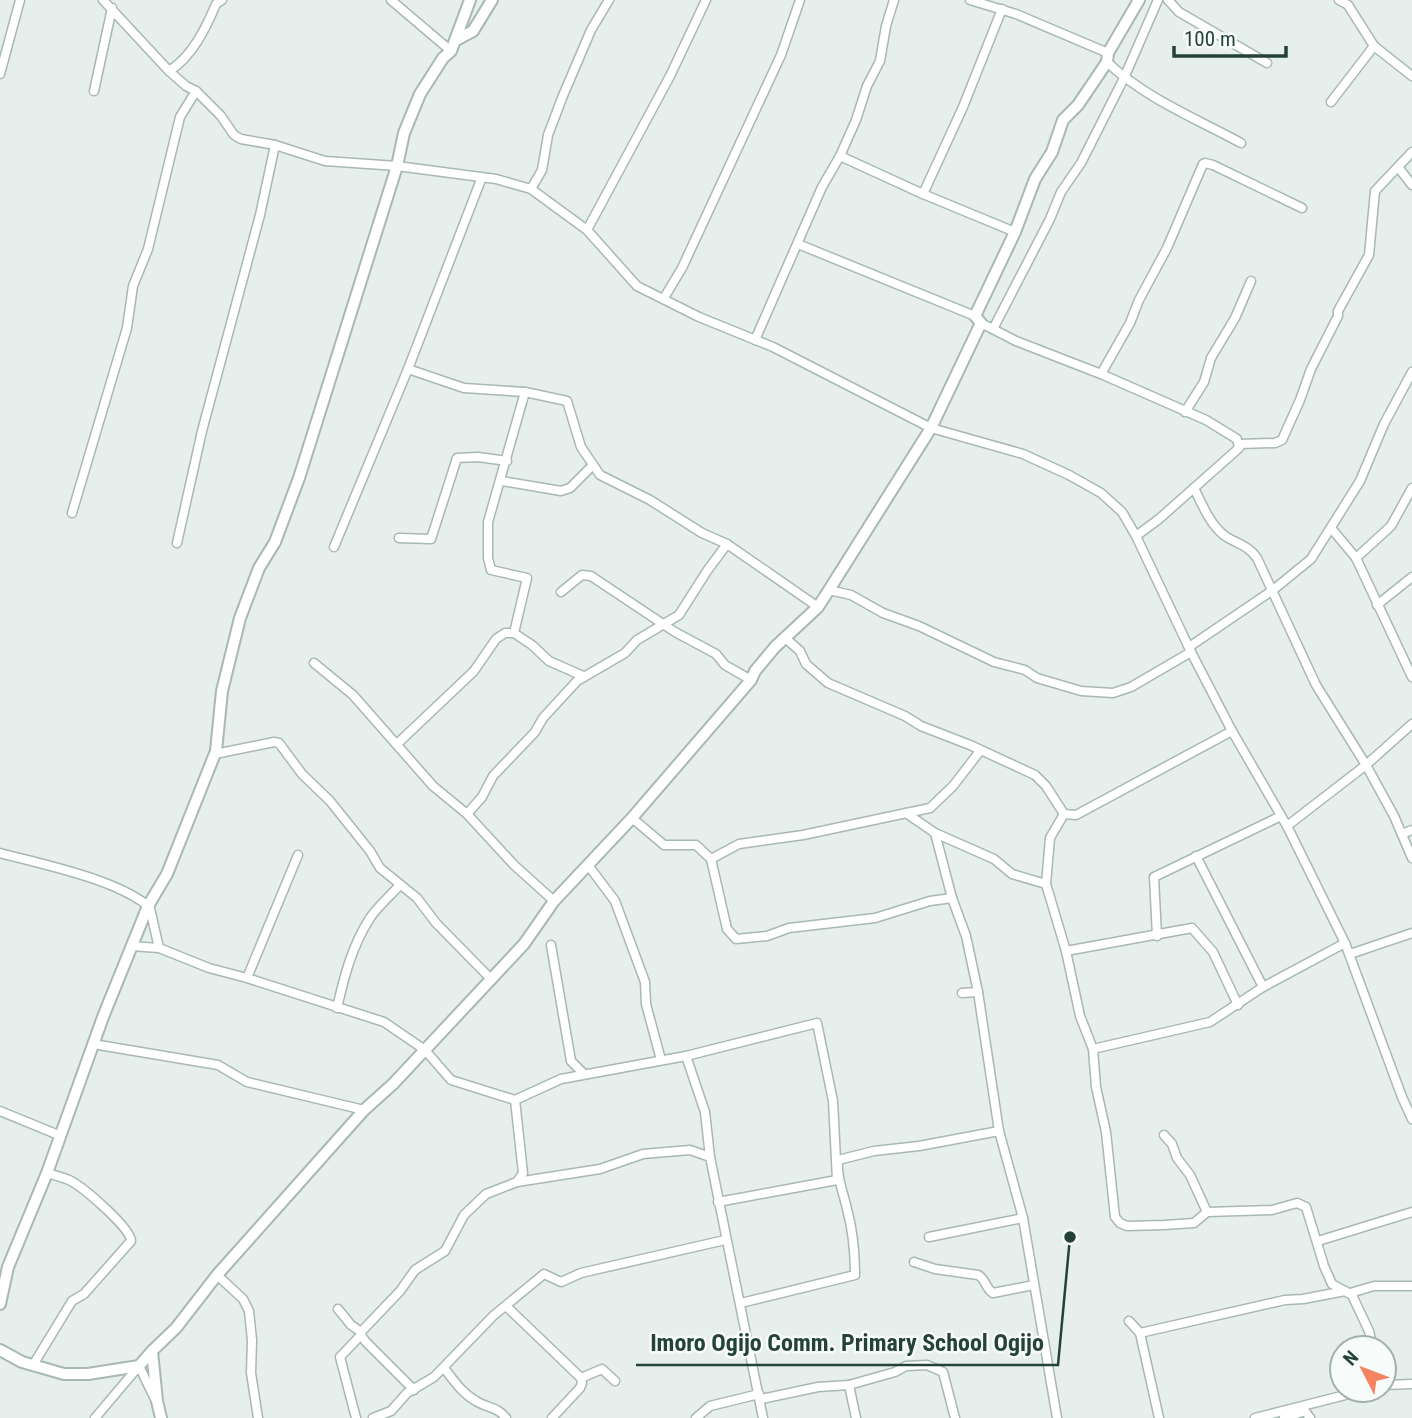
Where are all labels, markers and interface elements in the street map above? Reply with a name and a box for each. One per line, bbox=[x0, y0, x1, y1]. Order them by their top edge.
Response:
scale bar bbox=[1174, 14, 1286, 58]
text: 100 m bbox=[1184, 27, 1236, 51]
callout: Imoro Ogijo Comm. Primary School Ogijo bbox=[636, 1320, 1058, 1365]
text: Imoro Ogijo Comm. Primary School Ogijo bbox=[650, 1329, 1044, 1357]
north arrow bbox=[1328, 1334, 1398, 1404]
text: N bbox=[1338, 1346, 1363, 1370]

